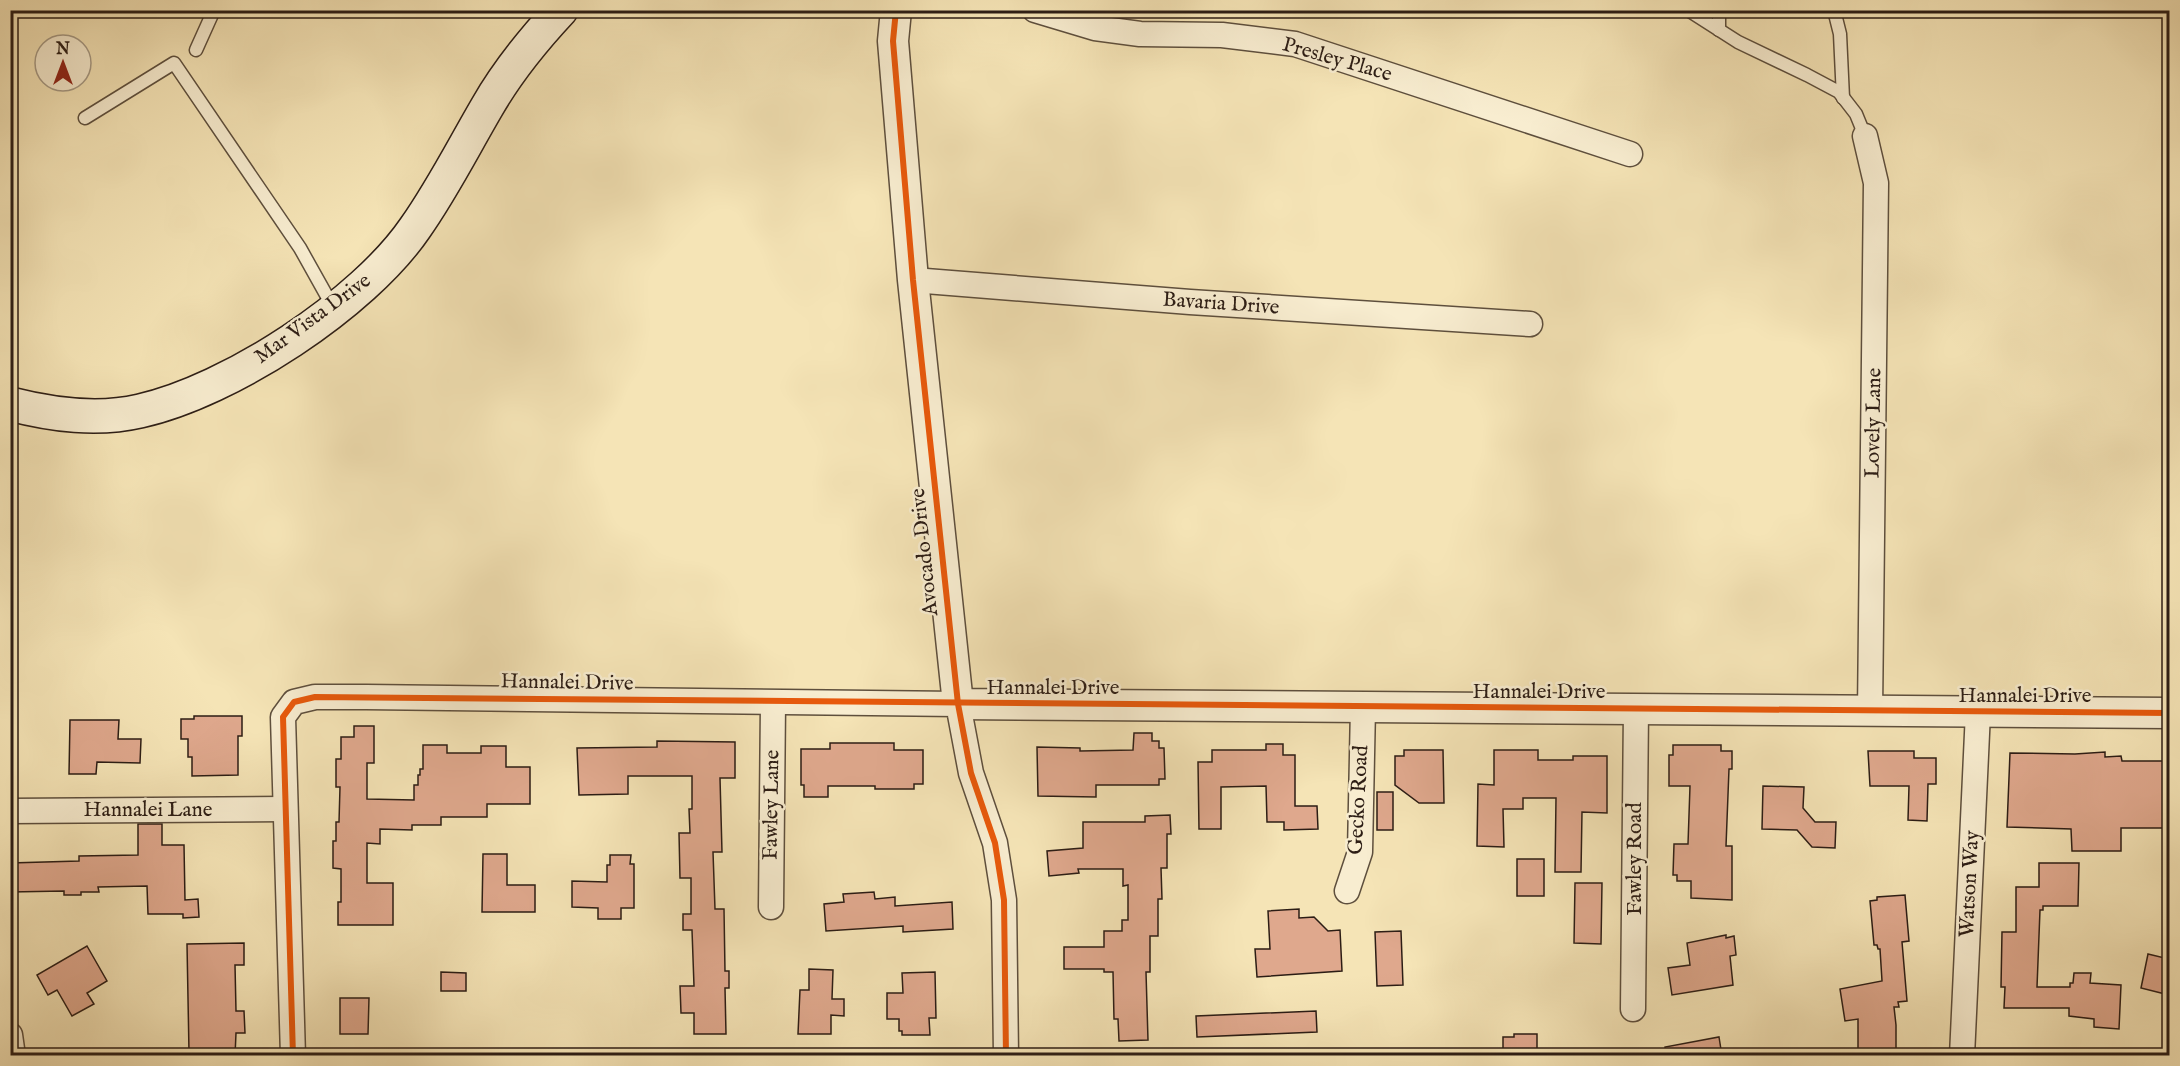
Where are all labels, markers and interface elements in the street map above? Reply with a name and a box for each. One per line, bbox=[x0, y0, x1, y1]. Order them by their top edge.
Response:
street label: Presley Place bbox=[1279, 31, 1395, 89]
north arrow bbox=[33, 33, 93, 93]
text: N bbox=[55, 40, 70, 60]
street label: Mar Vista Drive bbox=[249, 267, 377, 370]
street label: Bavaria Drive bbox=[1162, 286, 1281, 322]
street label: Lovely Lane bbox=[1860, 367, 1888, 478]
street label: Avocado Drive bbox=[905, 486, 945, 618]
street label: Hannalei Drive bbox=[500, 668, 634, 698]
street label: Hannalei Drive bbox=[987, 675, 1120, 702]
street label: Hannalei Drive bbox=[1473, 679, 1606, 706]
street label: Hannalei Drive bbox=[1959, 683, 2092, 710]
street label: Gecko Road bbox=[1343, 744, 1375, 856]
street label: Fawley Lane bbox=[758, 749, 786, 861]
street label: Hannalei Lane bbox=[84, 797, 213, 824]
street label: Fawley Road bbox=[1622, 802, 1649, 916]
street label: Watson Way bbox=[1954, 829, 1986, 938]

